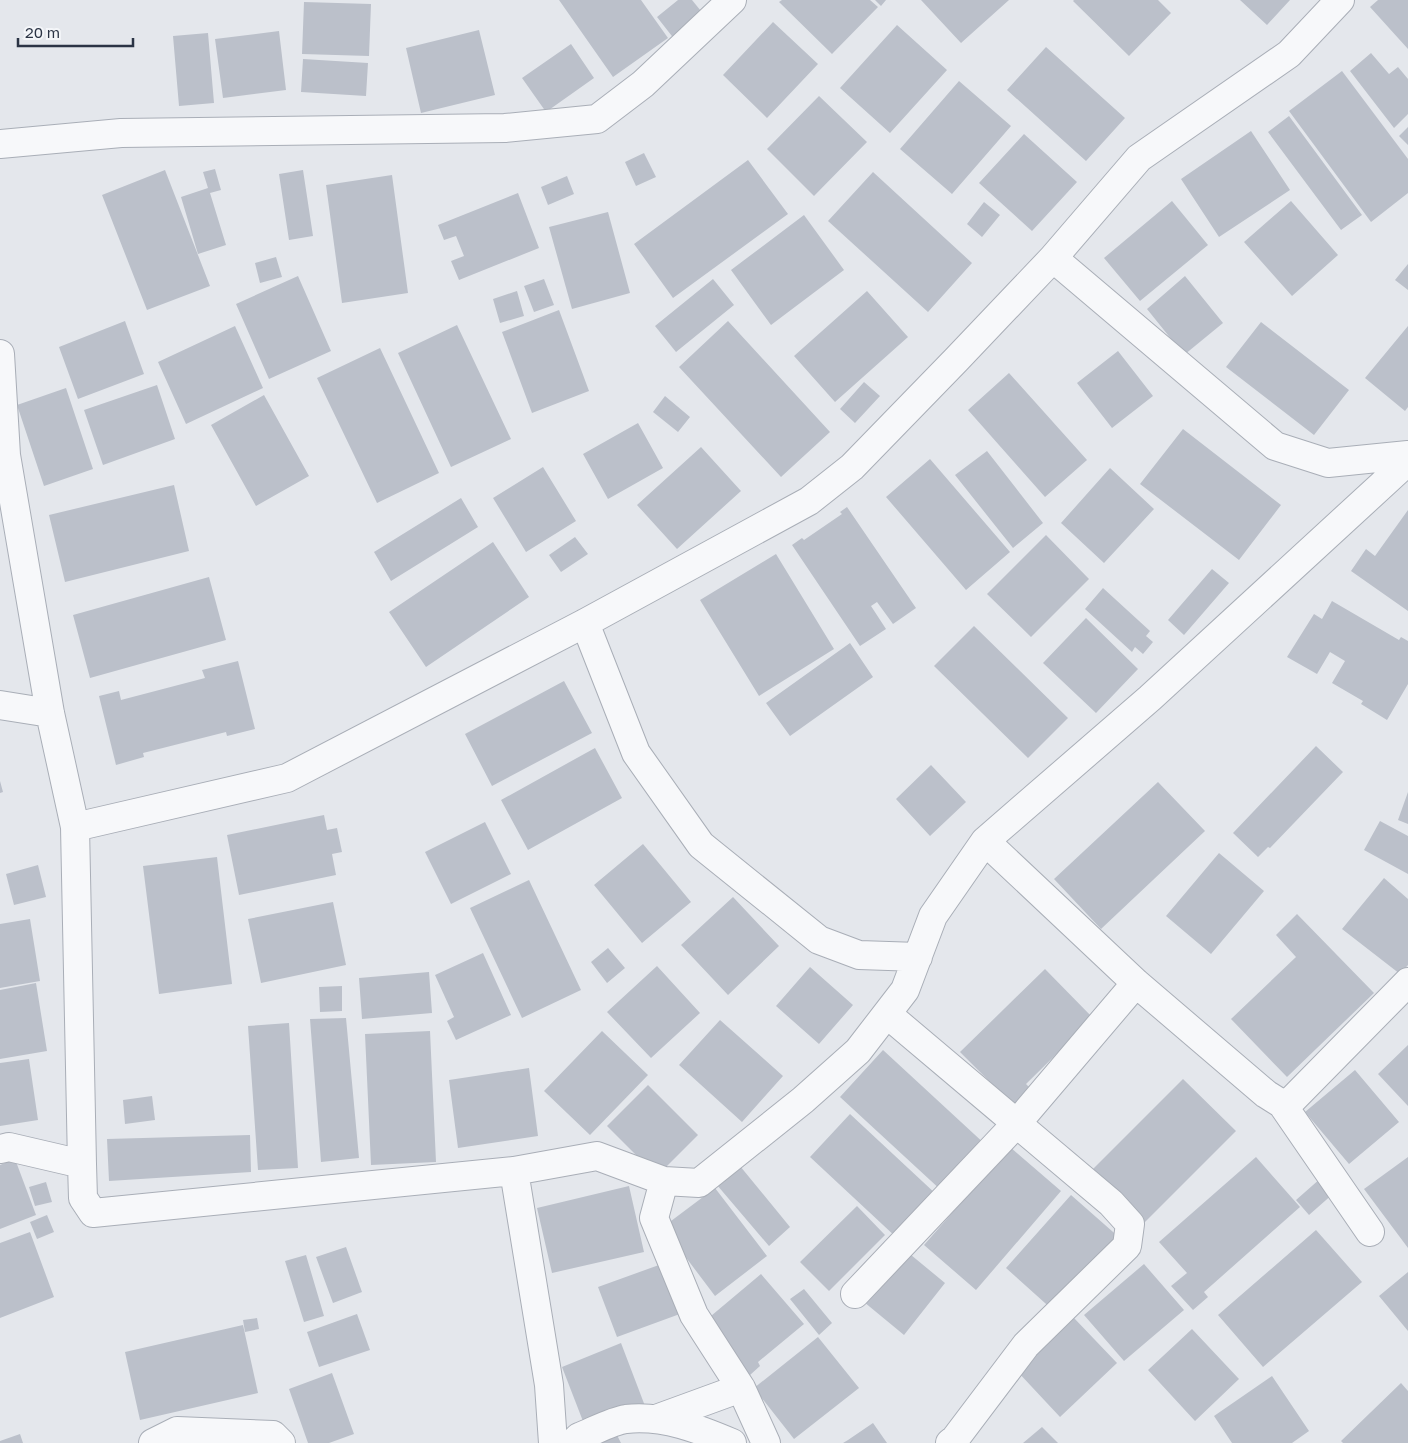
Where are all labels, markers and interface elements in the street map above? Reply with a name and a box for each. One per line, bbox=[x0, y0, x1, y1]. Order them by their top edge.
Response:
scale bar bbox=[18, 15, 132, 47]
text: 20 m bbox=[25, 23, 60, 41]

